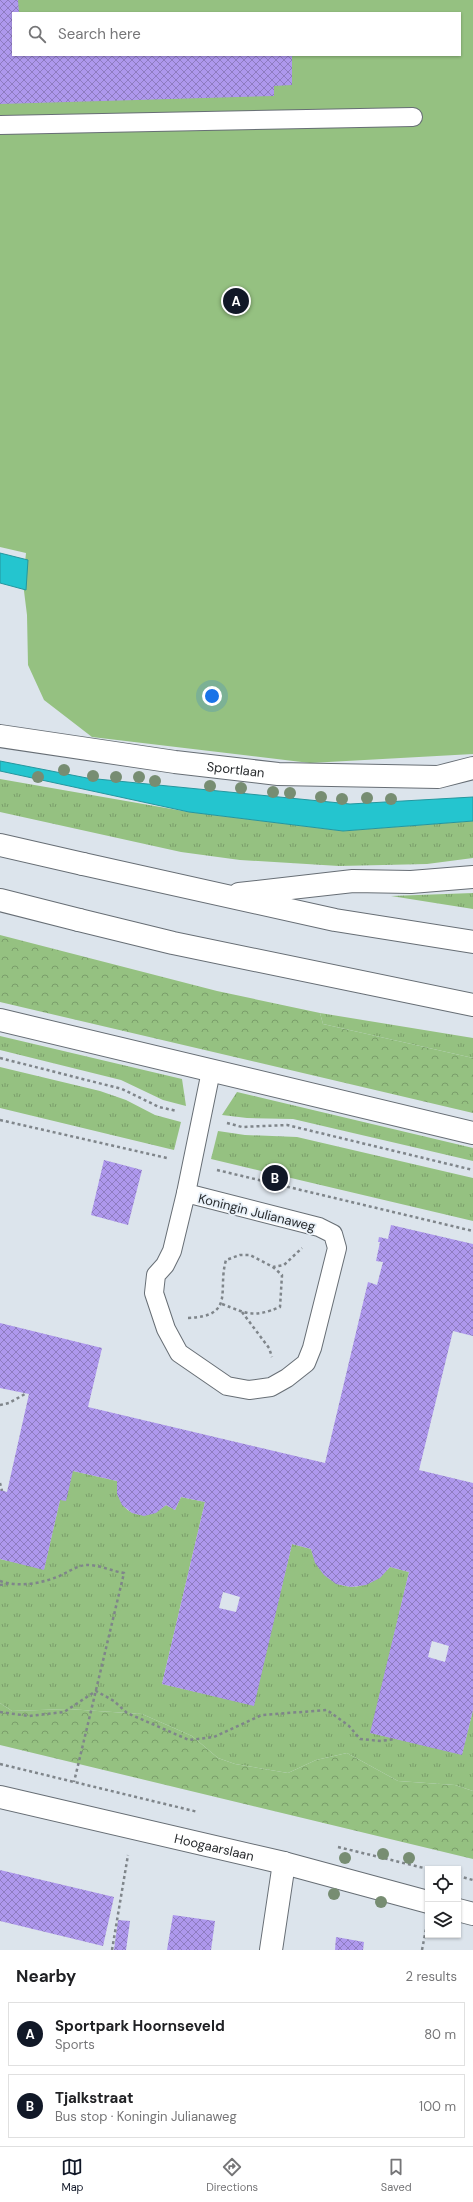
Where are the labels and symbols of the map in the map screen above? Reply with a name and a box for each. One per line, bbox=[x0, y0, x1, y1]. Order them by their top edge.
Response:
pin: A bbox=[223, 286, 249, 316]
your location bbox=[202, 686, 222, 706]
street label: Sportlaan bbox=[206, 758, 265, 781]
pin: B bbox=[262, 1163, 288, 1193]
street label: Koningin Julianaweg bbox=[197, 1190, 317, 1235]
street label: Hoogaarslaan bbox=[173, 1830, 256, 1865]

